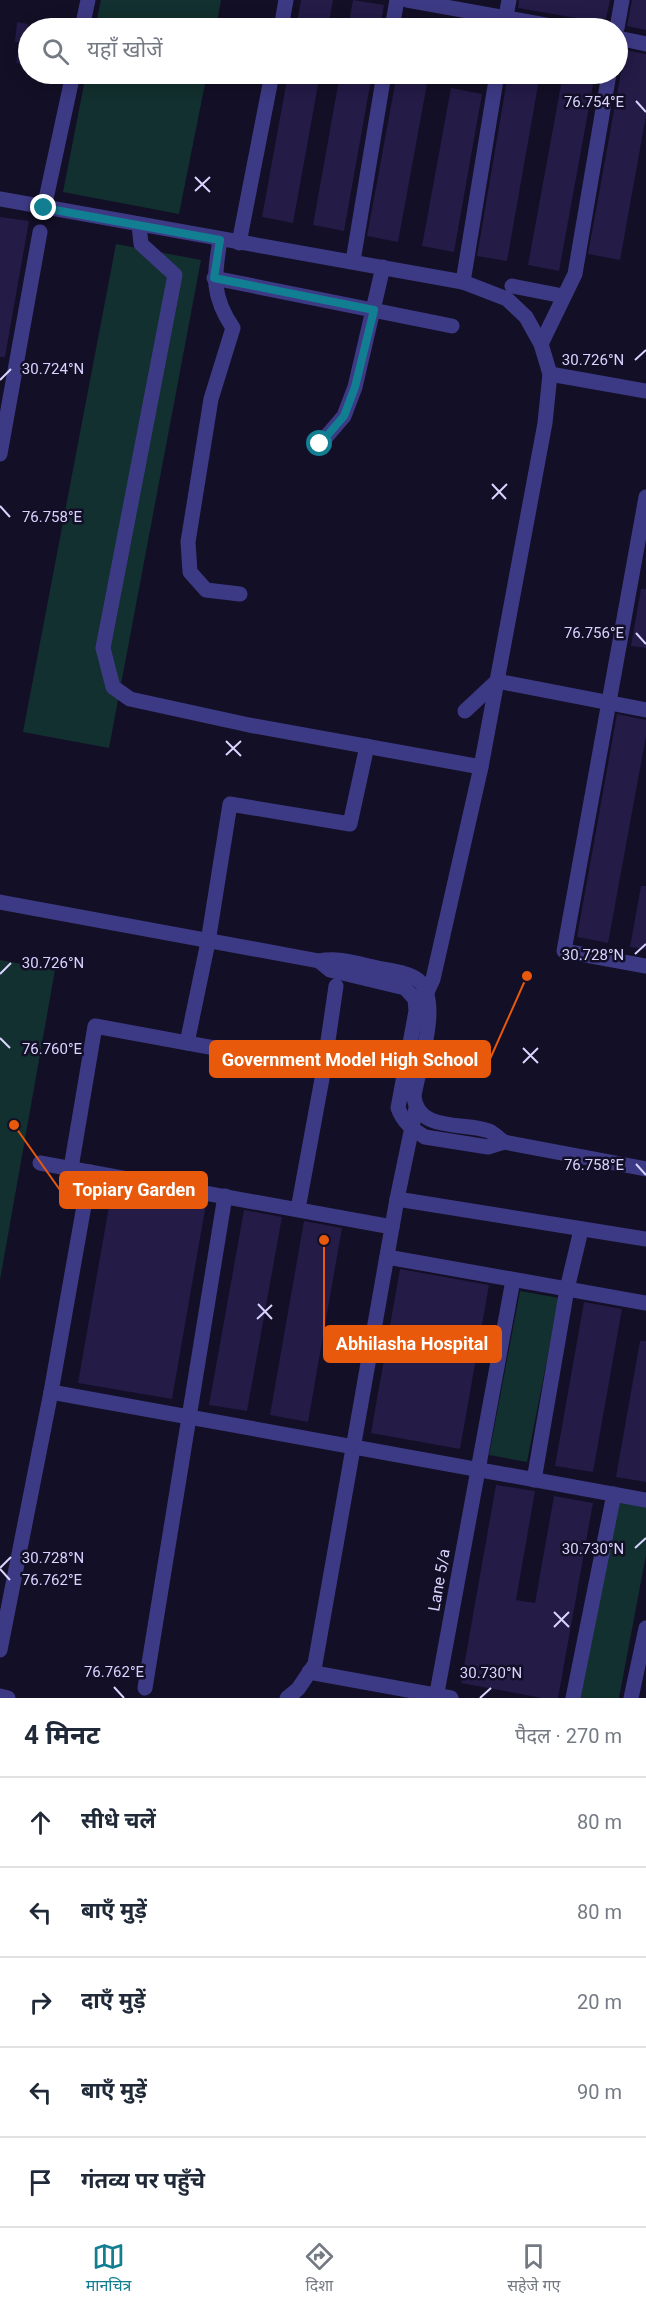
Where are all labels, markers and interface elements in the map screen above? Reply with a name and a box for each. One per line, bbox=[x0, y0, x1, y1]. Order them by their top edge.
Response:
search box bbox=[18, 18, 628, 84]
icon: search bbox=[39, 35, 72, 68]
text: यहाँ खोजें bbox=[87, 37, 163, 62]
text: 76.754°E bbox=[564, 93, 625, 111]
route end bbox=[30, 194, 56, 220]
text: 30.726°N bbox=[562, 351, 624, 369]
text: 30.724°N bbox=[22, 360, 84, 378]
route start bbox=[306, 430, 332, 456]
text: 76.758°E bbox=[22, 508, 83, 526]
text: 76.756°E bbox=[564, 624, 625, 642]
text: 30.728°N bbox=[562, 946, 624, 964]
text: 30.726°N bbox=[22, 954, 84, 972]
text: 76.760°E bbox=[22, 1040, 83, 1058]
callout: Government Model High School bbox=[210, 1041, 490, 1077]
text: Government Model High School bbox=[222, 1049, 478, 1070]
text: 76.758°E bbox=[564, 1156, 625, 1174]
callout: Topiary Garden bbox=[60, 1172, 207, 1208]
text: Topiary Garden bbox=[73, 1179, 195, 1200]
callout: Abhilasha Hospital bbox=[324, 1326, 501, 1362]
text: Abhilasha Hospital bbox=[336, 1333, 488, 1354]
text: 30.730°N bbox=[562, 1540, 624, 1558]
street label: Lane 5/a bbox=[424, 1547, 454, 1613]
text: 30.728°N bbox=[22, 1549, 84, 1567]
text: 76.762°E bbox=[22, 1571, 83, 1589]
text: 76.762°E bbox=[84, 1663, 145, 1681]
text: 30.730°N bbox=[460, 1664, 522, 1682]
text: 4 मिनट bbox=[24, 1720, 100, 1750]
text: पैदल · 270 m bbox=[515, 1724, 622, 1748]
icon: ahead bbox=[24, 1806, 57, 1839]
text: सीधे चलें bbox=[81, 1808, 156, 1833]
text: 80 m bbox=[577, 1810, 622, 1834]
icon: left bbox=[24, 1896, 57, 1929]
text: बाएँ मुड़ें bbox=[81, 1898, 147, 1923]
text: 80 m bbox=[577, 1900, 622, 1924]
icon: right bbox=[24, 1986, 57, 2019]
text: दाएँ मुड़ें bbox=[81, 1988, 146, 2013]
text: 20 m bbox=[577, 1990, 622, 2014]
icon: left bbox=[24, 2076, 57, 2109]
text: बाएँ मुड़ें bbox=[81, 2078, 147, 2103]
text: 90 m bbox=[577, 2080, 622, 2104]
icon: arrive bbox=[24, 2166, 57, 2199]
text: गंतव्य पर पहुँचे bbox=[81, 2168, 205, 2193]
tab: मानचित्र bbox=[86, 2240, 131, 2298]
tab: दिशा bbox=[303, 2240, 336, 2298]
tab: सहेजे गए bbox=[507, 2240, 560, 2298]

